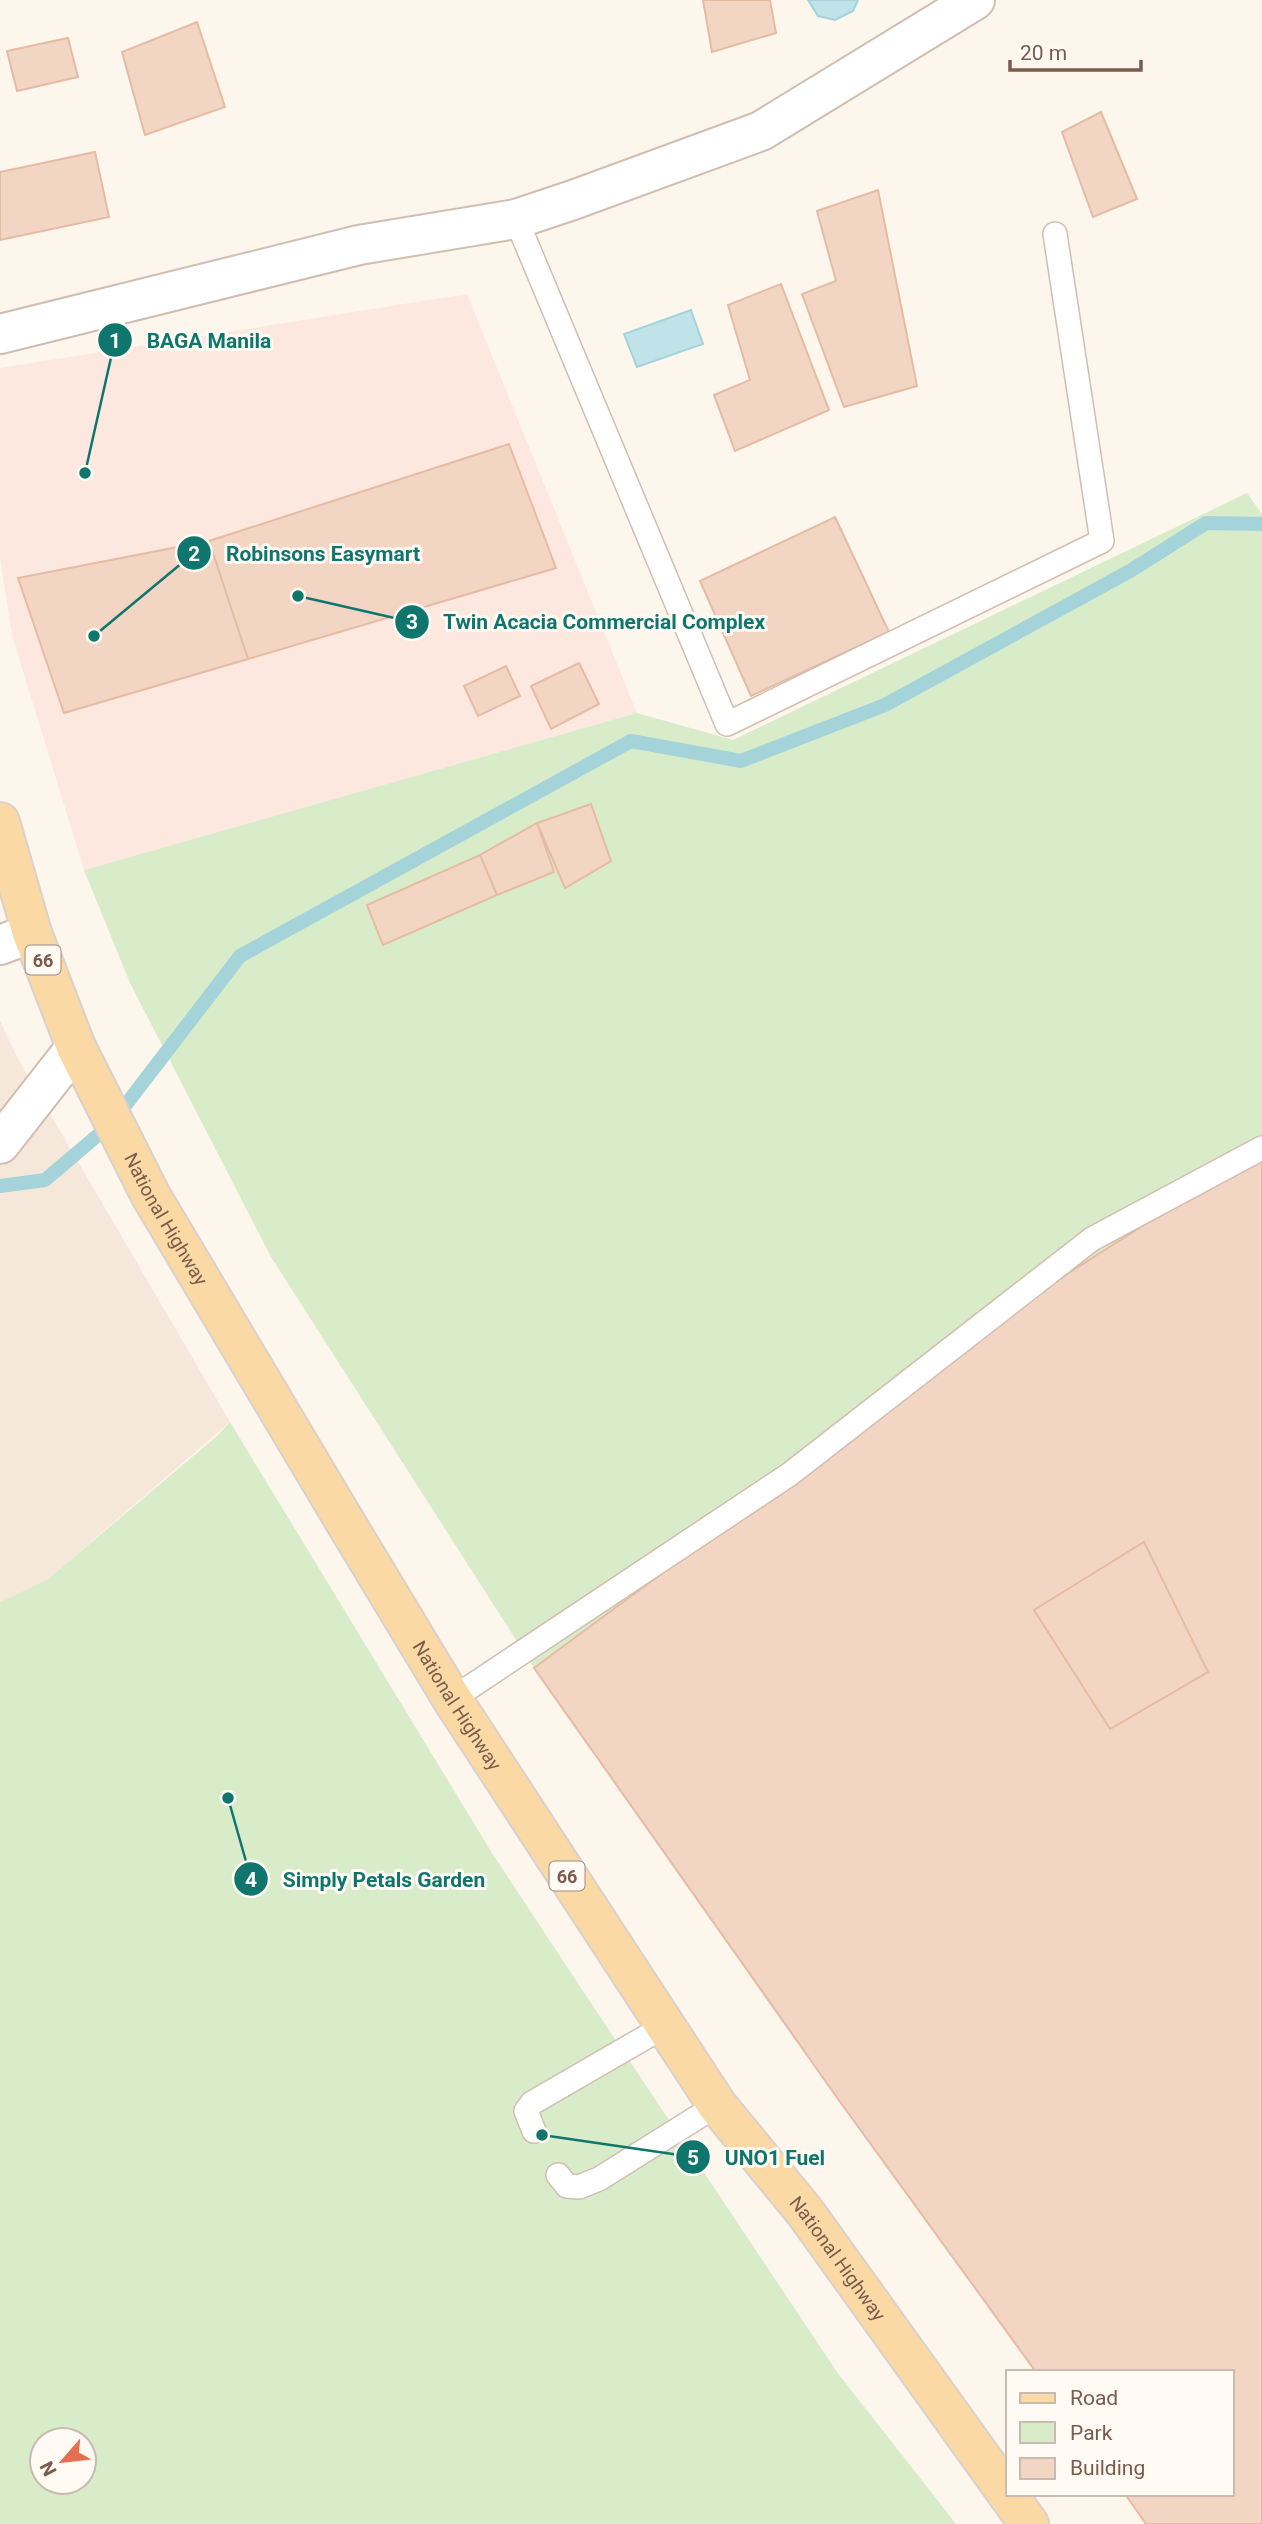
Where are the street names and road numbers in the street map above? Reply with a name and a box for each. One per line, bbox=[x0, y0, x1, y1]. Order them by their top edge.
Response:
road number: 66 bbox=[26, 945, 60, 974]
street label: National Highway bbox=[120, 1149, 213, 1289]
street label: National Highway bbox=[408, 1637, 507, 1774]
road number: 66 bbox=[550, 1862, 584, 1890]
street label: National Highway bbox=[785, 2191, 891, 2325]

